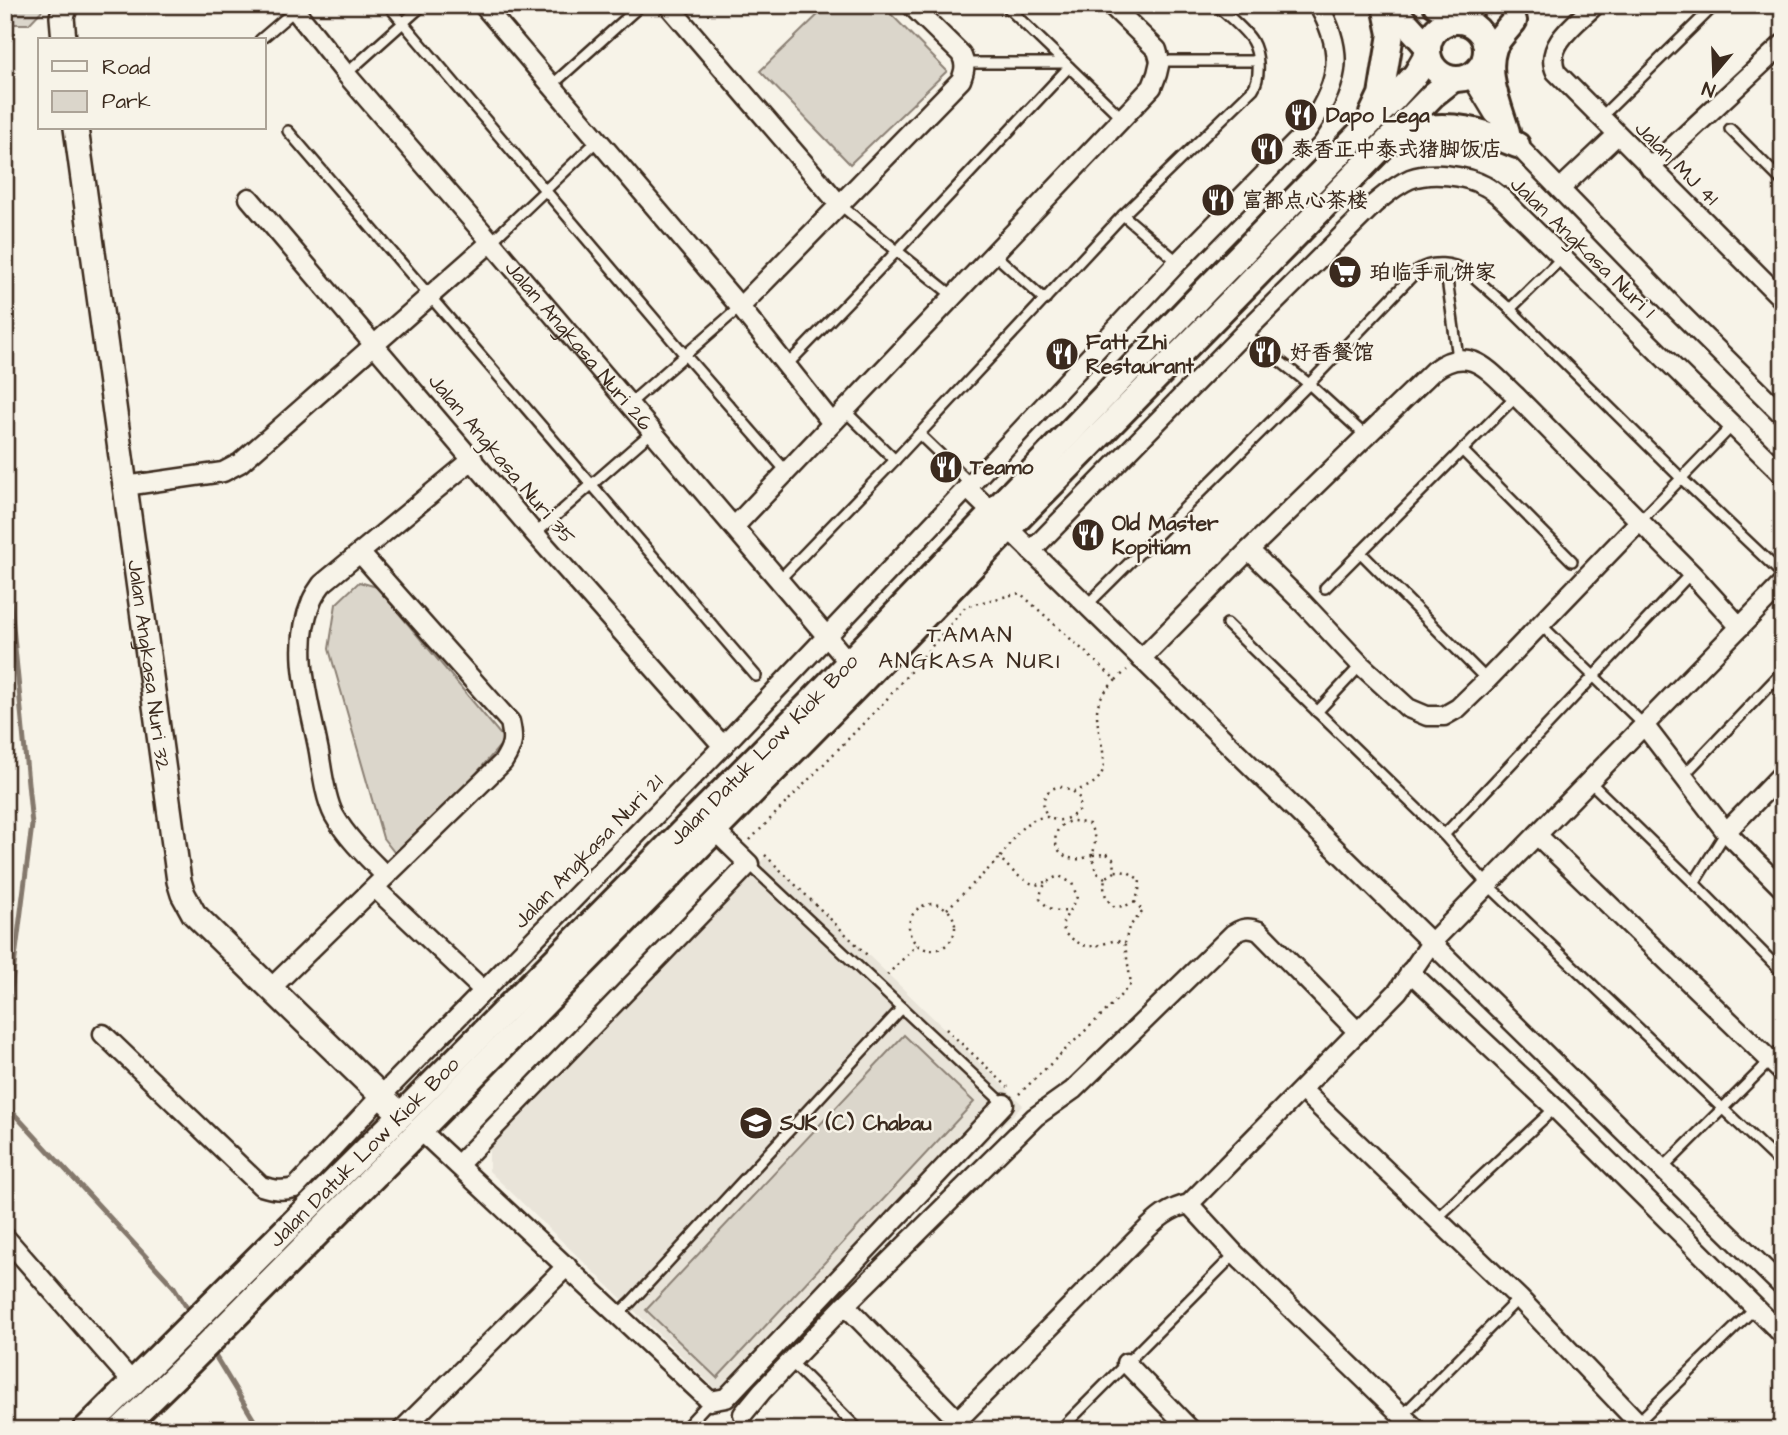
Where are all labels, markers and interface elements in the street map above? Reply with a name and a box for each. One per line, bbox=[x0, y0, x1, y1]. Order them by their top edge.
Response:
legend bbox=[38, 38, 266, 130]
north arrow bbox=[1680, 38, 1750, 108]
text: Road bbox=[102, 53, 150, 82]
text: N bbox=[1699, 74, 1719, 103]
text: Park bbox=[102, 87, 151, 116]
restaurant icon: Dapo Lega bbox=[1282, 96, 1320, 134]
place label: Dapo Lega bbox=[1326, 101, 1430, 132]
street label: Jalan MJ 41 bbox=[1628, 115, 1726, 212]
restaurant icon: 泰香正中泰式猪脚饭店 bbox=[1248, 130, 1286, 168]
place label: 泰香正中泰式猪脚饭店 bbox=[1292, 135, 1502, 164]
street label: Jalan Angkasa Nuri 1 bbox=[1502, 170, 1662, 326]
restaurant icon: 富都点心茶楼 bbox=[1199, 181, 1237, 219]
place label: 富都点心茶楼 bbox=[1242, 186, 1368, 215]
supermarket icon: 珀临手礼饼家 bbox=[1326, 253, 1364, 291]
street label: Jalan Angkasa Nuri 26 bbox=[498, 255, 659, 437]
place label: 珀临手礼饼家 bbox=[1369, 258, 1496, 287]
place label: Fatt Zhi Restaurant bbox=[1086, 328, 1194, 381]
restaurant icon: 好香餐馆 bbox=[1246, 333, 1284, 371]
restaurant icon: Fatt Zhi Restaurant bbox=[1043, 335, 1081, 373]
place label: 好香餐馆 bbox=[1290, 338, 1374, 367]
street label: Jalan Angkasa Nuri 35 bbox=[420, 368, 582, 552]
restaurant icon: Teamo bbox=[927, 448, 965, 486]
place label: Teamo bbox=[969, 453, 1033, 482]
place label: Old Master Kopitiam bbox=[1112, 509, 1219, 563]
restaurant icon: Old Master Kopitiam bbox=[1069, 516, 1107, 554]
street label: Jalan Angkasa Nuri 32 bbox=[120, 558, 178, 772]
district label: TAMAN ANGKASA NURI bbox=[878, 619, 1062, 677]
street label: Jalan Datuk Low Kiok Boo bbox=[663, 647, 865, 852]
street label: Jalan Angkasa Nuri 21 bbox=[507, 768, 671, 936]
street label: Jalan Datuk Low Kiok Boo bbox=[262, 1050, 466, 1254]
school or university icon: SJK (C) Chabau bbox=[737, 1104, 775, 1142]
place label: SJK (C) Chabau bbox=[779, 1109, 932, 1138]

